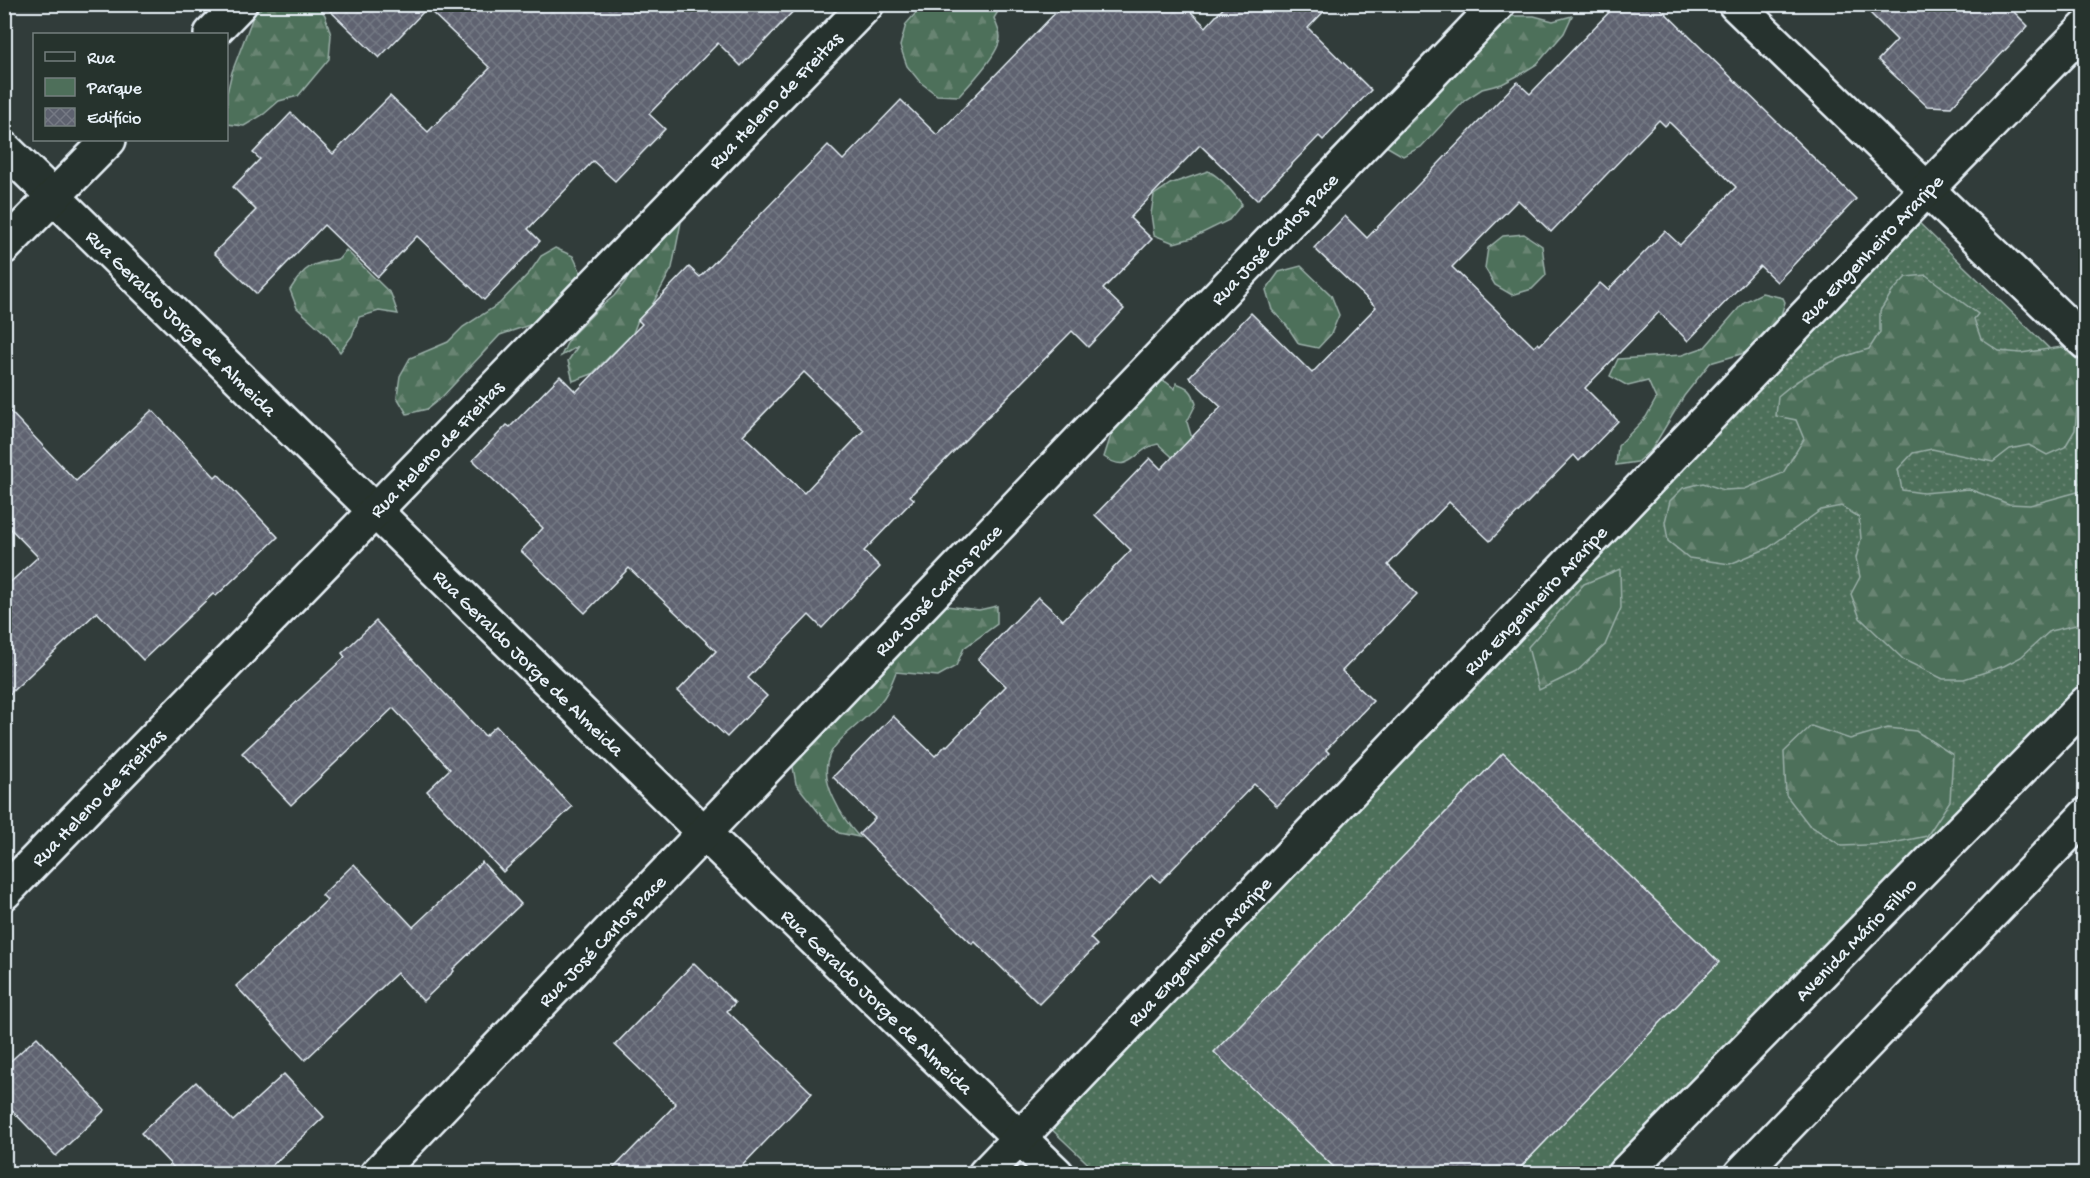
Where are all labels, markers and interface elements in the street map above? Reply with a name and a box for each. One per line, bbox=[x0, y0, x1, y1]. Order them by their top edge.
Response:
street label: Rua Heleno de Freitas bbox=[705, 28, 849, 175]
legend bbox=[33, 33, 228, 141]
text: Rua bbox=[87, 49, 116, 70]
text: Parque bbox=[86, 79, 143, 100]
text: Edifício bbox=[87, 109, 141, 130]
street label: Rua José Carlos Pace bbox=[1207, 169, 1345, 312]
street label: Rua Engenheiro Araripe bbox=[1796, 171, 1950, 330]
street label: Rua Geraldo Jorge de Almeida bbox=[79, 226, 280, 424]
street label: Rua Heleno de Freitas bbox=[367, 377, 511, 524]
street label: Rua José Carlos Pace bbox=[871, 520, 1009, 662]
street label: Rua Engenheiro Araripe bbox=[1460, 522, 1614, 681]
street label: Rua Geraldo Jorge de Almeida bbox=[427, 566, 628, 763]
street label: Rua Heleno de Freitas bbox=[28, 725, 172, 873]
street label: Rua José Carlos Pace bbox=[535, 871, 673, 1013]
street label: Rua Engenheiro Araripe bbox=[1124, 873, 1278, 1033]
street label: Avenida Mário Filho bbox=[1792, 874, 1923, 1007]
street label: Rua Geraldo Jorge de Almeida bbox=[775, 906, 977, 1102]

